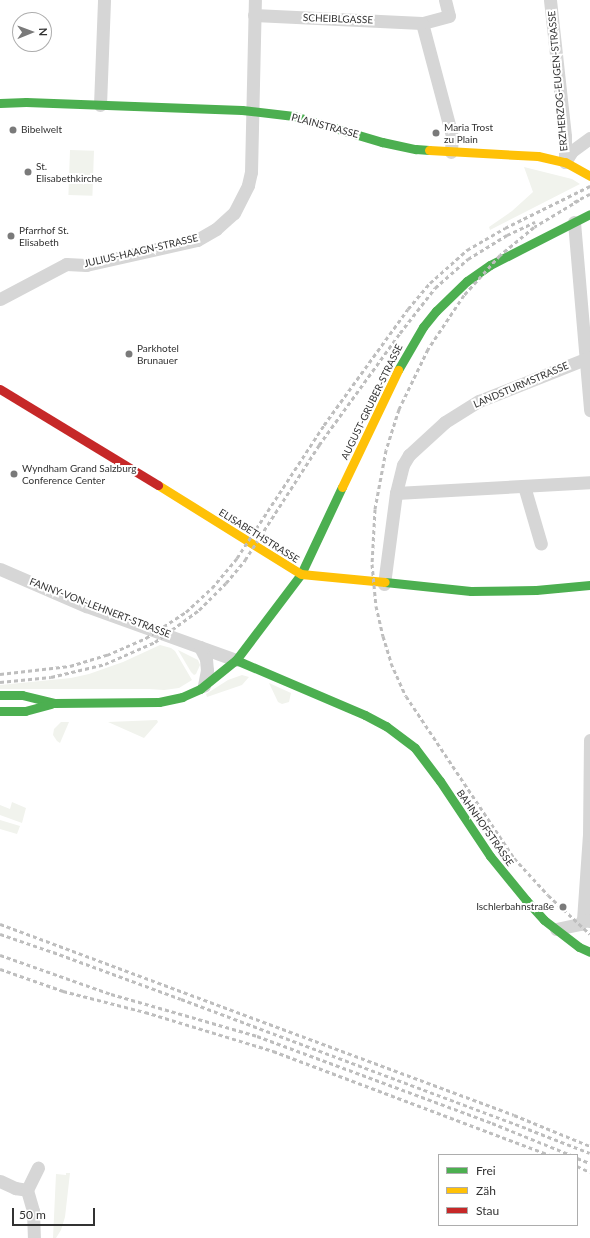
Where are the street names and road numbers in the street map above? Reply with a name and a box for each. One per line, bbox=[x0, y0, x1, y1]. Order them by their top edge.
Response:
street label: ERZHERZOG-EUGEN-STRASSE bbox=[546, 10, 570, 152]
street label: SCHEIBLGASSE bbox=[303, 12, 373, 26]
street label: PLAINSTRASSE bbox=[290, 111, 360, 141]
street label: JULIUS-HAAGN-STRASSE bbox=[83, 232, 199, 270]
street label: AUGUST-GRUBER-STRASSE bbox=[339, 342, 405, 462]
street label: LANDSTURMSTRASSE bbox=[472, 359, 570, 411]
street label: ELISABETHSTRASSE bbox=[217, 506, 301, 566]
street label: FANNY-VON-LEHNERT-STRASSE bbox=[28, 576, 172, 640]
street label: BAHNHOFSTRASSE bbox=[454, 787, 516, 869]

